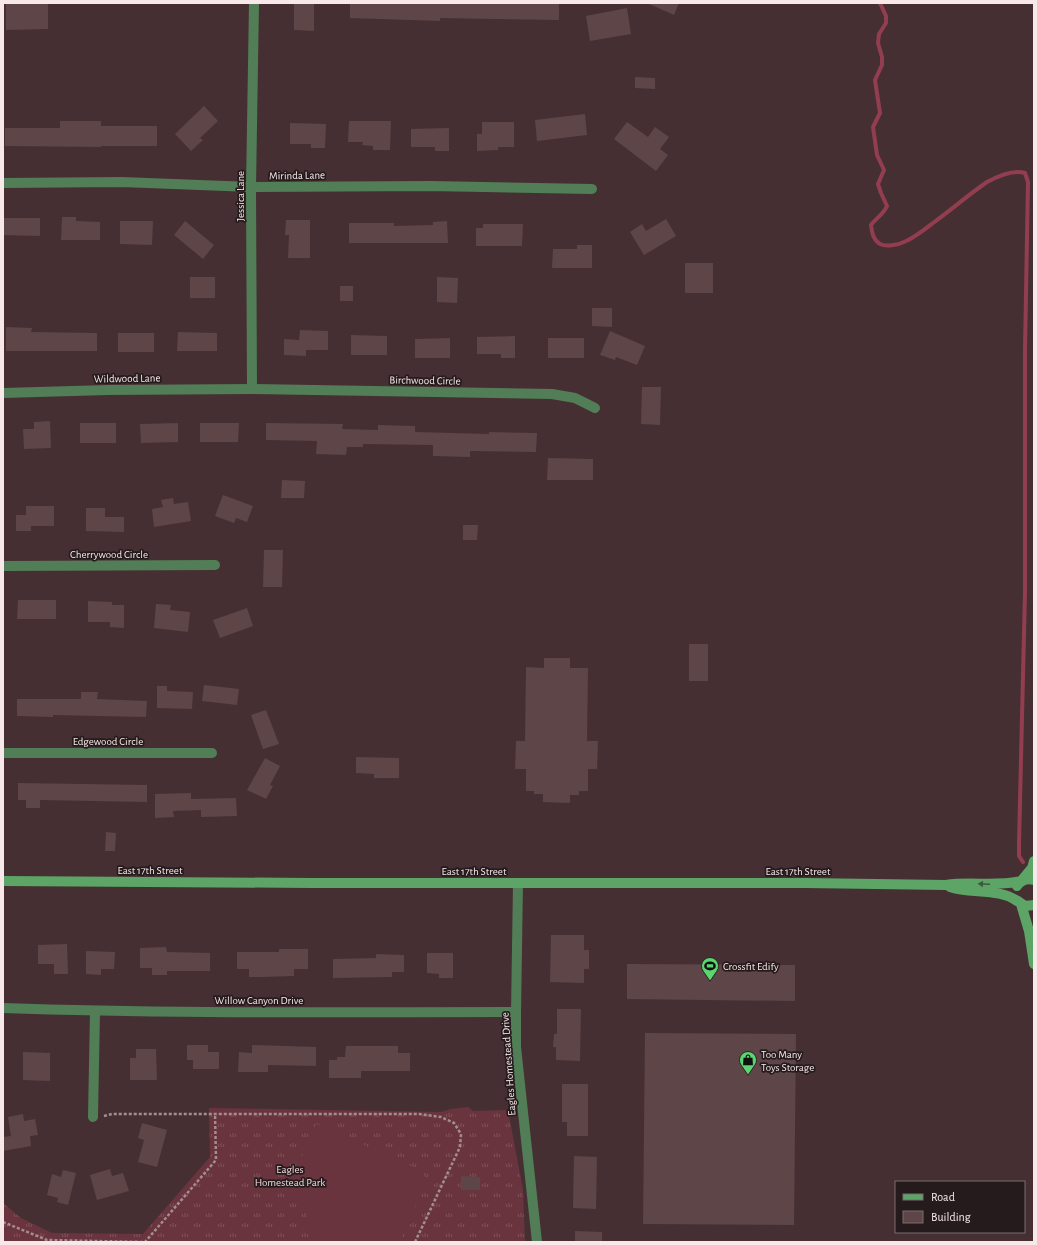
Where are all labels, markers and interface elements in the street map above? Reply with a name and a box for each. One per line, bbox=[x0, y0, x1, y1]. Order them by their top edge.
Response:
street label: Mirinda Lane bbox=[269, 170, 325, 181]
street label: Jessica Lane bbox=[235, 171, 246, 221]
street label: Wildwood Lane bbox=[94, 372, 160, 385]
street label: Birchwood Circle bbox=[389, 374, 461, 387]
street label: Cherrywood Circle bbox=[70, 549, 148, 560]
street label: Edgewood Circle bbox=[73, 736, 143, 747]
street label: East 17th Street bbox=[118, 865, 183, 876]
street label: East 17th Street bbox=[442, 866, 507, 877]
street label: East 17th Street bbox=[766, 866, 831, 877]
one-way arrow bbox=[977, 881, 990, 887]
sports icon: Crossfit Edify bbox=[700, 956, 720, 981]
place label: Crossfit Edify bbox=[723, 961, 779, 972]
street label: Willow Canyon Drive bbox=[215, 995, 303, 1006]
street label: Eagles Homestead Drive bbox=[499, 1012, 518, 1116]
place label: Too Many Toys Storage bbox=[761, 1049, 814, 1073]
shop icon: Too Many Toys Storage bbox=[738, 1050, 758, 1075]
park label: Eagles Homestead Park bbox=[255, 1164, 325, 1188]
legend bbox=[895, 1181, 1025, 1233]
text: Road bbox=[931, 1191, 955, 1203]
text: Building bbox=[931, 1211, 971, 1223]

